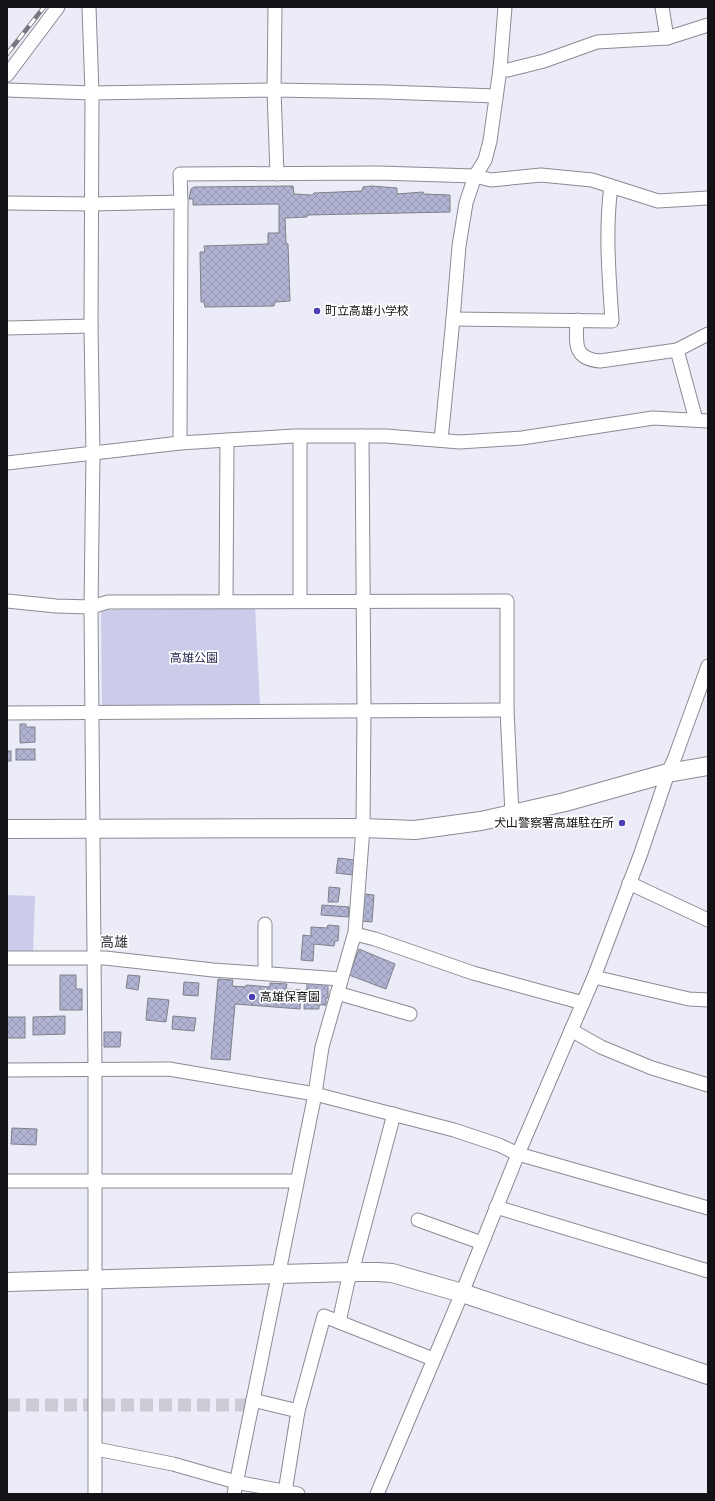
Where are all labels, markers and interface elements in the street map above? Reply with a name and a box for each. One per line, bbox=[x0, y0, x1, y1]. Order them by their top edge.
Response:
place label: 町立高雄小学校 bbox=[325, 304, 409, 318]
marker: 町立高雄小学校 bbox=[312, 306, 322, 316]
park label: 高雄公園 bbox=[170, 651, 218, 665]
place label: 犬山警察署高雄駐在所 bbox=[494, 816, 614, 830]
marker: 犬山警察署高雄駐在所 bbox=[617, 818, 627, 828]
district label: 高雄 bbox=[100, 934, 128, 950]
place label: 高雄保育園 bbox=[260, 990, 320, 1004]
marker: 高雄保育園 bbox=[247, 992, 257, 1002]

